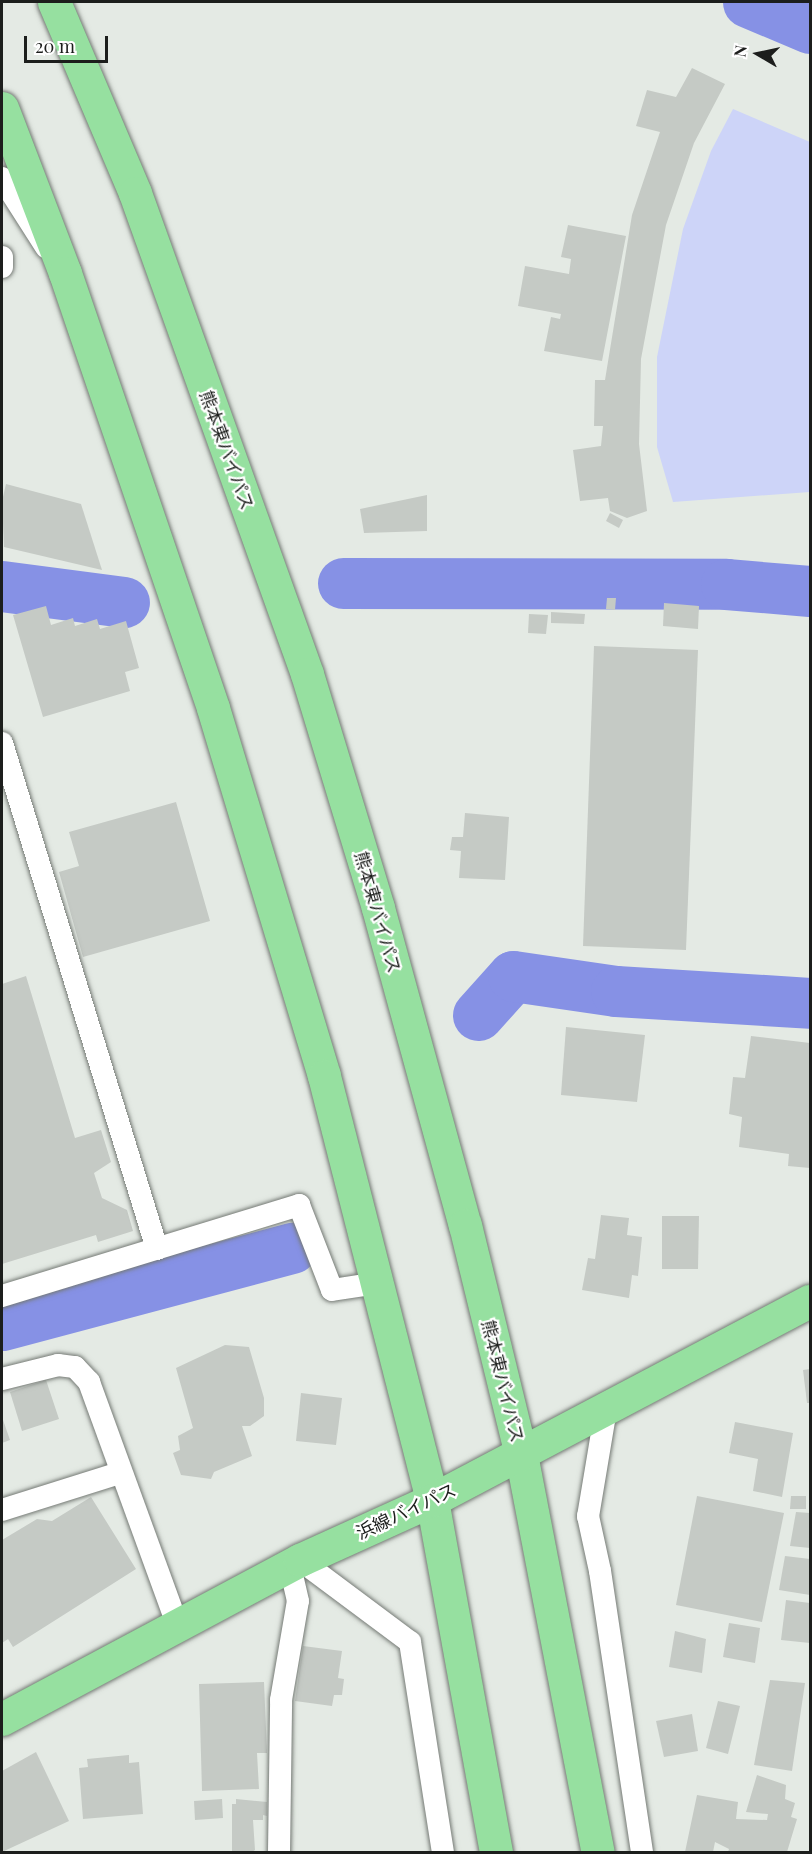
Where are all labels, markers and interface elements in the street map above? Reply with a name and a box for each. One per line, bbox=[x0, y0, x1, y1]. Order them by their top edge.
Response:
scale bar bbox=[27, 24, 111, 62]
north arrow bbox=[728, 24, 788, 84]
text: 20 m bbox=[35, 34, 75, 58]
text: N bbox=[728, 44, 751, 58]
street label: 熊本東バイパス bbox=[195, 387, 259, 513]
street label: 熊本東バイパス bbox=[350, 848, 406, 976]
street label: 熊本東バイパス bbox=[477, 1317, 529, 1445]
street label: 浜線バイパス bbox=[352, 1478, 460, 1544]

